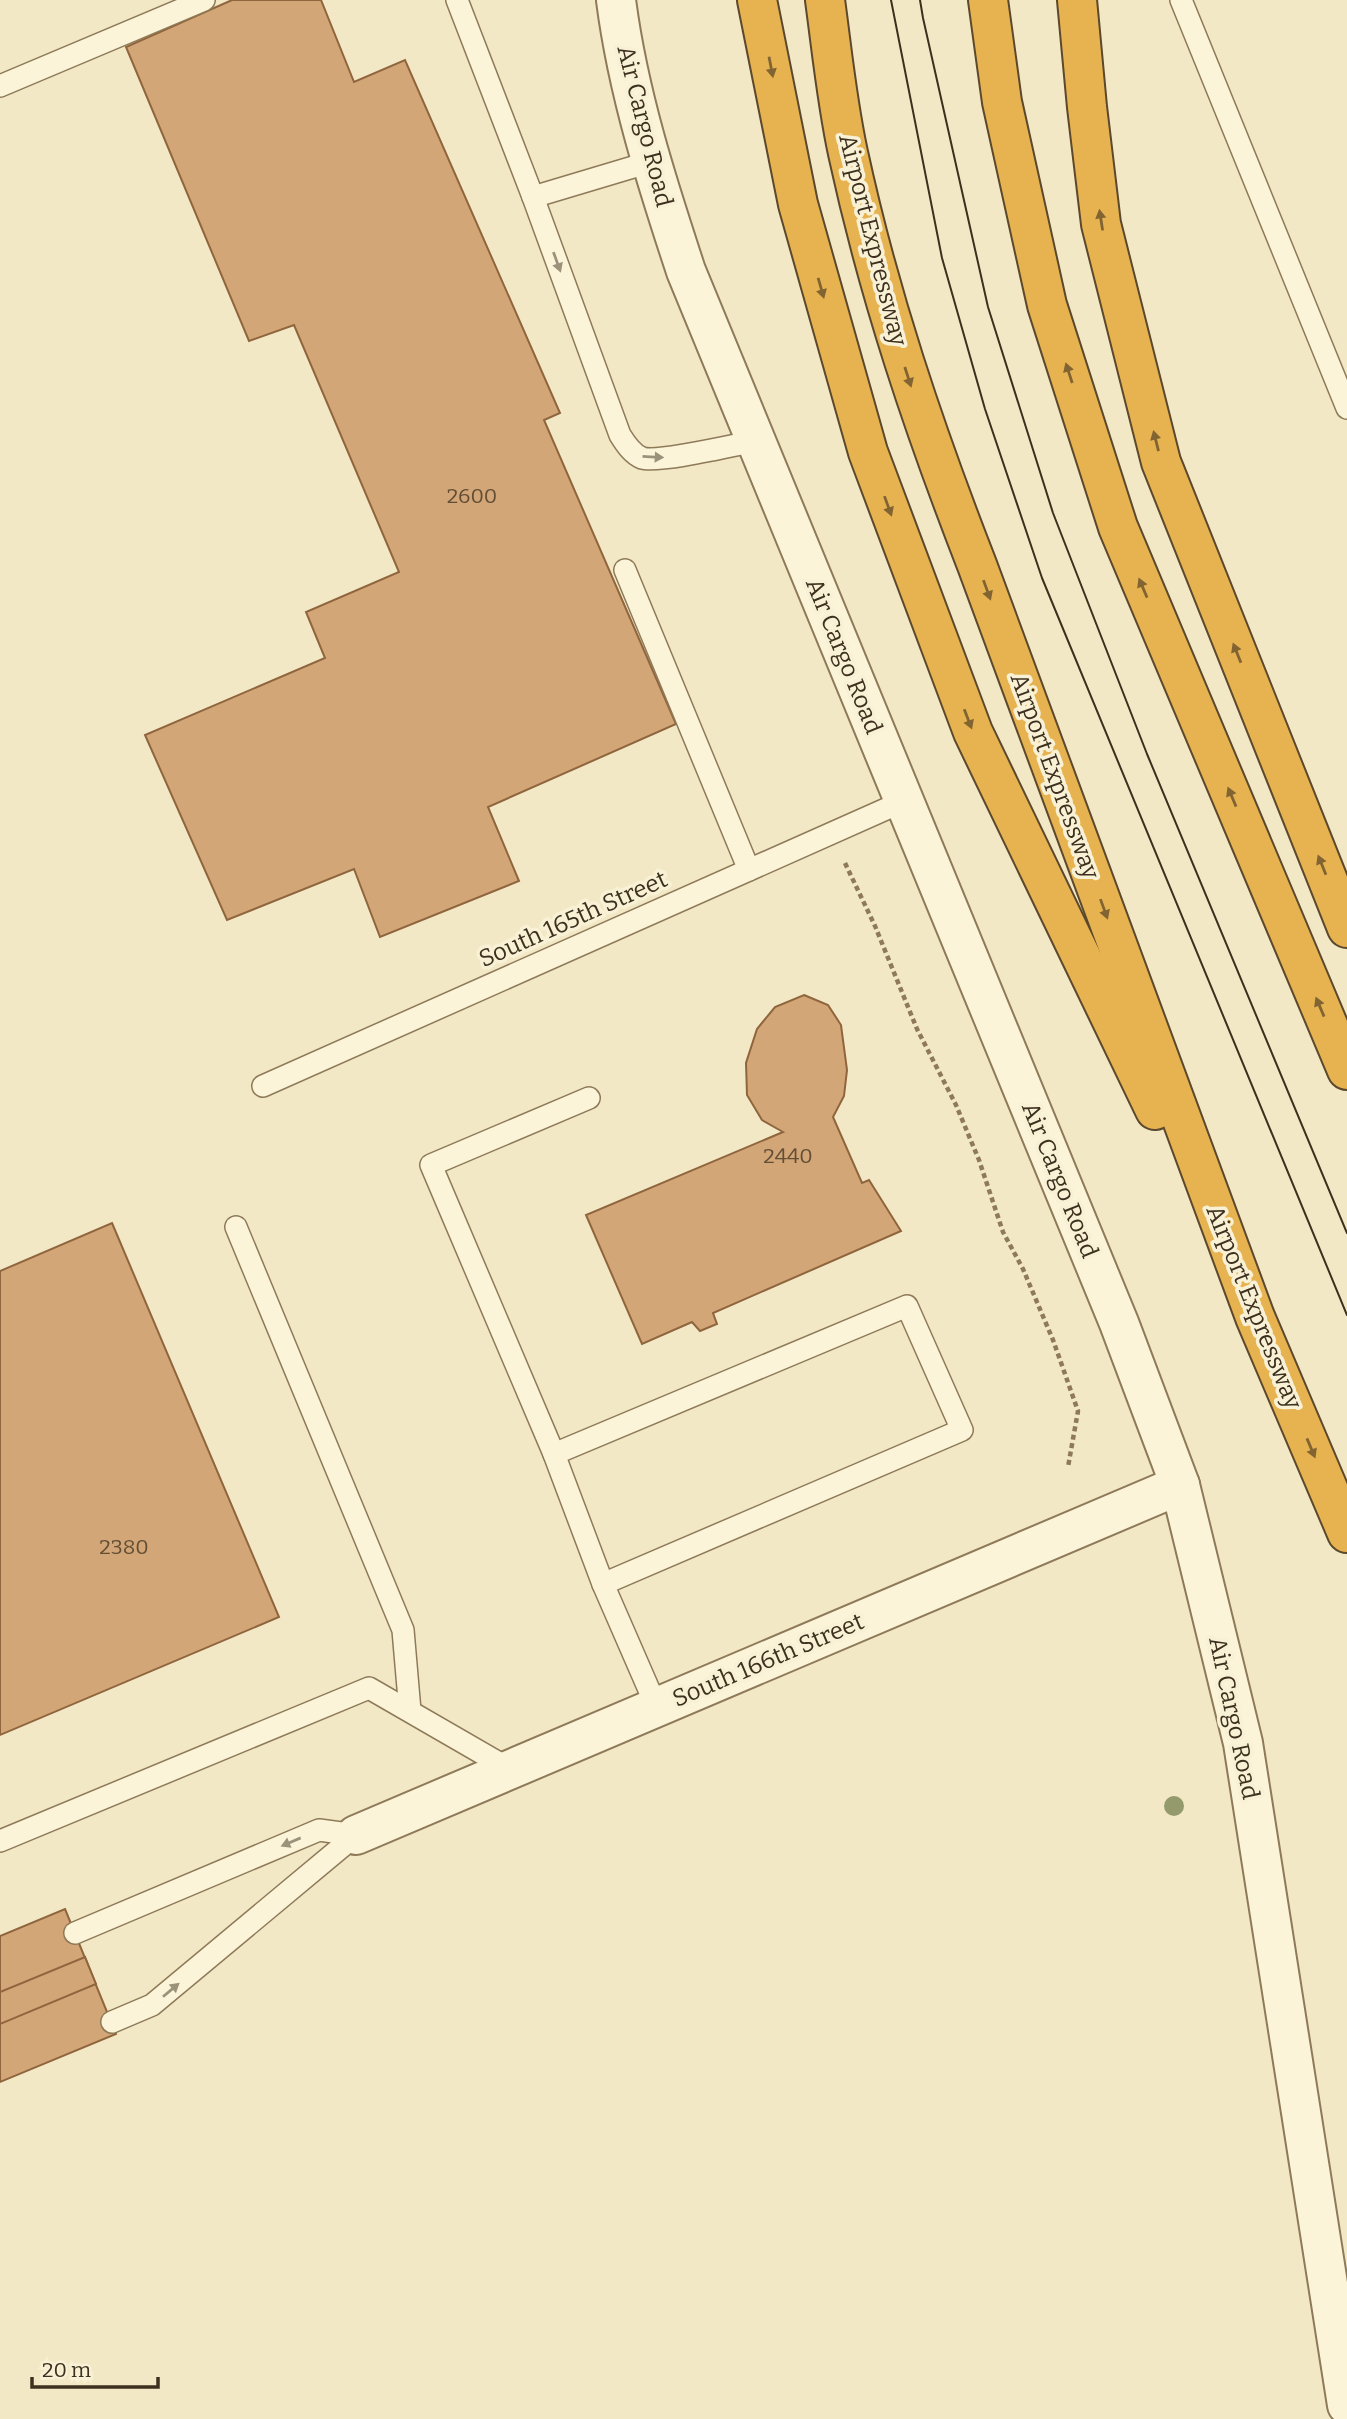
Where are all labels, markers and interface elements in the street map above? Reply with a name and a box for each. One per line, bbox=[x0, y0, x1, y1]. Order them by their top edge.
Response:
street label: Air Cargo Road bbox=[611, 42, 679, 210]
one-way arrow bbox=[765, 56, 776, 78]
street label: Airport Expressway bbox=[833, 131, 913, 349]
one-way arrow bbox=[1095, 209, 1106, 231]
one-way arrow bbox=[552, 251, 563, 272]
one-way arrow bbox=[817, 278, 827, 299]
one-way arrow bbox=[1063, 363, 1073, 384]
one-way arrow bbox=[904, 366, 914, 387]
one-way arrow bbox=[1150, 430, 1161, 452]
one-way arrow bbox=[642, 452, 664, 463]
house number: 2600 bbox=[447, 483, 497, 509]
one-way arrow bbox=[883, 495, 894, 516]
street label: Air Cargo Road bbox=[800, 574, 888, 738]
one-way arrow bbox=[1138, 577, 1149, 598]
one-way arrow bbox=[981, 580, 992, 601]
one-way arrow bbox=[1231, 643, 1242, 664]
street label: Airport Expressway bbox=[1005, 669, 1105, 883]
one-way arrow bbox=[962, 708, 973, 729]
one-way arrow bbox=[1226, 787, 1237, 808]
one-way arrow bbox=[1316, 854, 1327, 875]
street label: South 165th Street bbox=[475, 865, 672, 973]
one-way arrow bbox=[1099, 898, 1110, 919]
one-way arrow bbox=[1315, 996, 1326, 1017]
street label: Air Cargo Road bbox=[1016, 1098, 1104, 1262]
house number: 2440 bbox=[763, 1143, 813, 1169]
street label: Airport Expressway bbox=[1200, 1201, 1308, 1413]
one-way arrow bbox=[1306, 1437, 1317, 1458]
house number: 2380 bbox=[99, 1534, 149, 1560]
street label: South 166th Street bbox=[668, 1607, 868, 1713]
street label: Air Cargo Road bbox=[1203, 1634, 1265, 1802]
one-way arrow bbox=[280, 1837, 301, 1848]
one-way arrow bbox=[162, 1982, 180, 1998]
scale bar bbox=[32, 2346, 158, 2390]
text: 20 m bbox=[42, 2357, 91, 2383]

